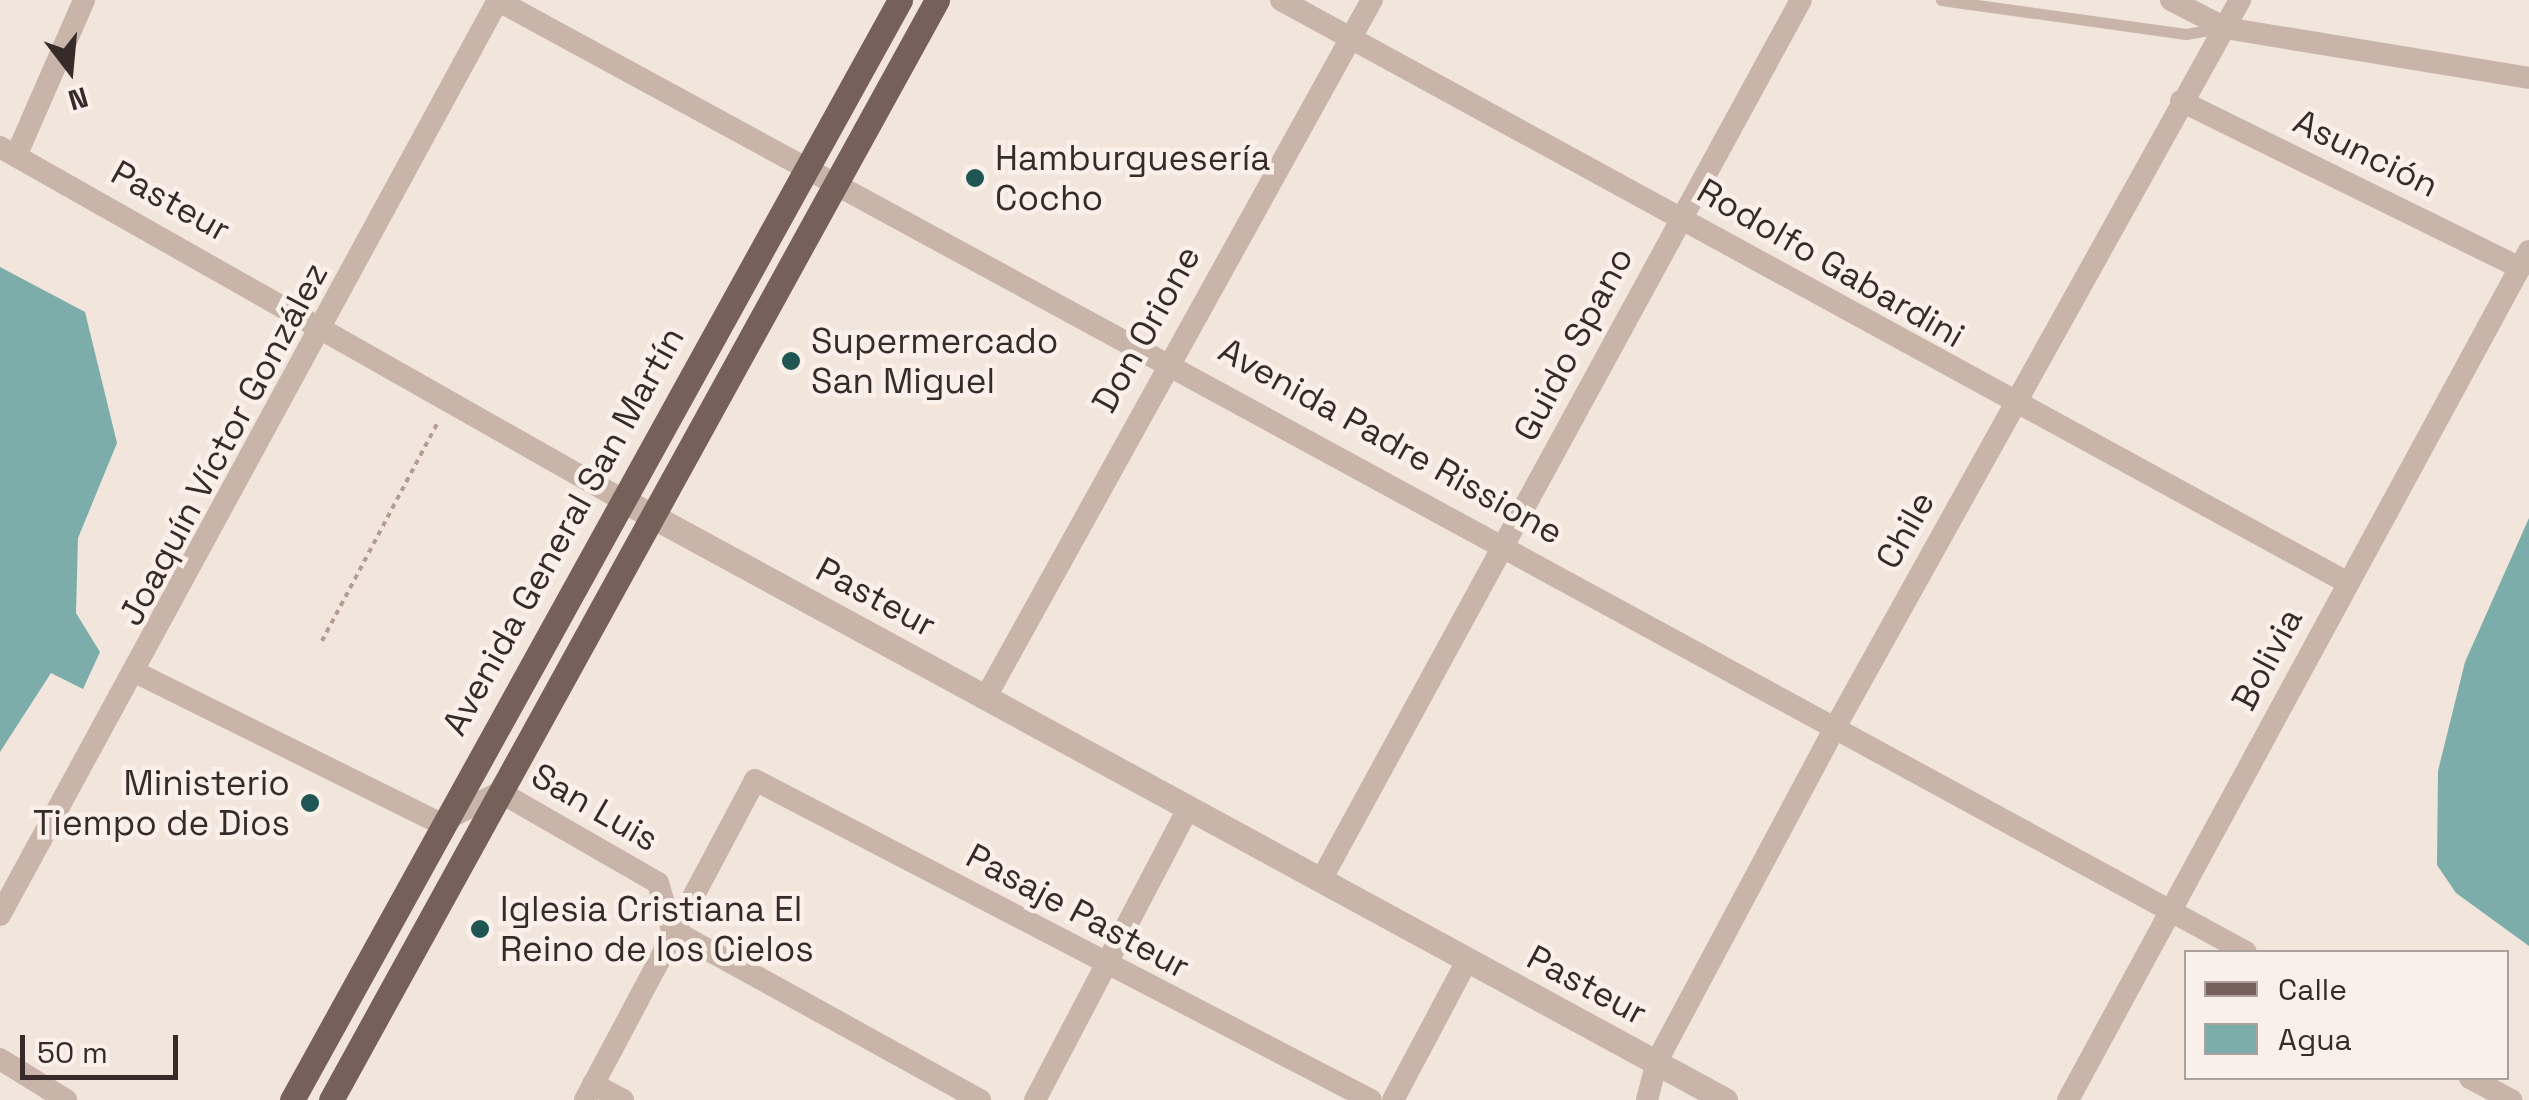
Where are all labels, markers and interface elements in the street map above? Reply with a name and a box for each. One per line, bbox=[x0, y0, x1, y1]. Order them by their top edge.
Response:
north arrow bbox=[20, 20, 120, 120]
text: N bbox=[64, 79, 92, 119]
street label: Asunción bbox=[2287, 100, 2445, 206]
place label: Hamburguesería Cocho bbox=[995, 137, 1270, 219]
street label: Pasteur bbox=[104, 151, 238, 251]
marker: Hamburguesería Cocho bbox=[964, 167, 986, 189]
street label: Rodolfo Gabardini bbox=[1690, 169, 1972, 357]
street label: Don Orione bbox=[1083, 238, 1209, 420]
street label: Guido Spano bbox=[1504, 240, 1642, 448]
street label: Joaquín Víctor González bbox=[109, 255, 337, 633]
street label: Avenida General San Martín bbox=[433, 320, 693, 742]
place label: Supermercado San Miguel bbox=[811, 320, 1058, 402]
street label: Avenida Padre Rissione bbox=[1212, 329, 1570, 553]
marker: Supermercado San Miguel bbox=[780, 350, 802, 372]
street label: Chile bbox=[1867, 484, 1943, 576]
street label: Pasteur bbox=[809, 548, 943, 646]
street label: Bolivia bbox=[2223, 601, 2311, 717]
street label: San Luis bbox=[524, 754, 666, 860]
place label: Ministerio Tiempo de Dios bbox=[33, 762, 290, 844]
marker: Ministerio Tiempo de Dios bbox=[299, 792, 321, 814]
street label: Pasaje Pasteur bbox=[959, 835, 1197, 987]
place label: Iglesia Cristiana El Reino de los Cielos bbox=[500, 888, 814, 970]
marker: Iglesia Cristiana El Reino de los Cielos bbox=[469, 918, 491, 940]
street label: Pasteur bbox=[1520, 936, 1654, 1034]
legend bbox=[2184, 950, 2509, 1080]
text: Calle bbox=[2278, 970, 2347, 1009]
scale bar bbox=[25, 1015, 182, 1077]
text: Agua bbox=[2278, 1020, 2352, 1059]
text: 50 m bbox=[37, 1033, 108, 1072]

